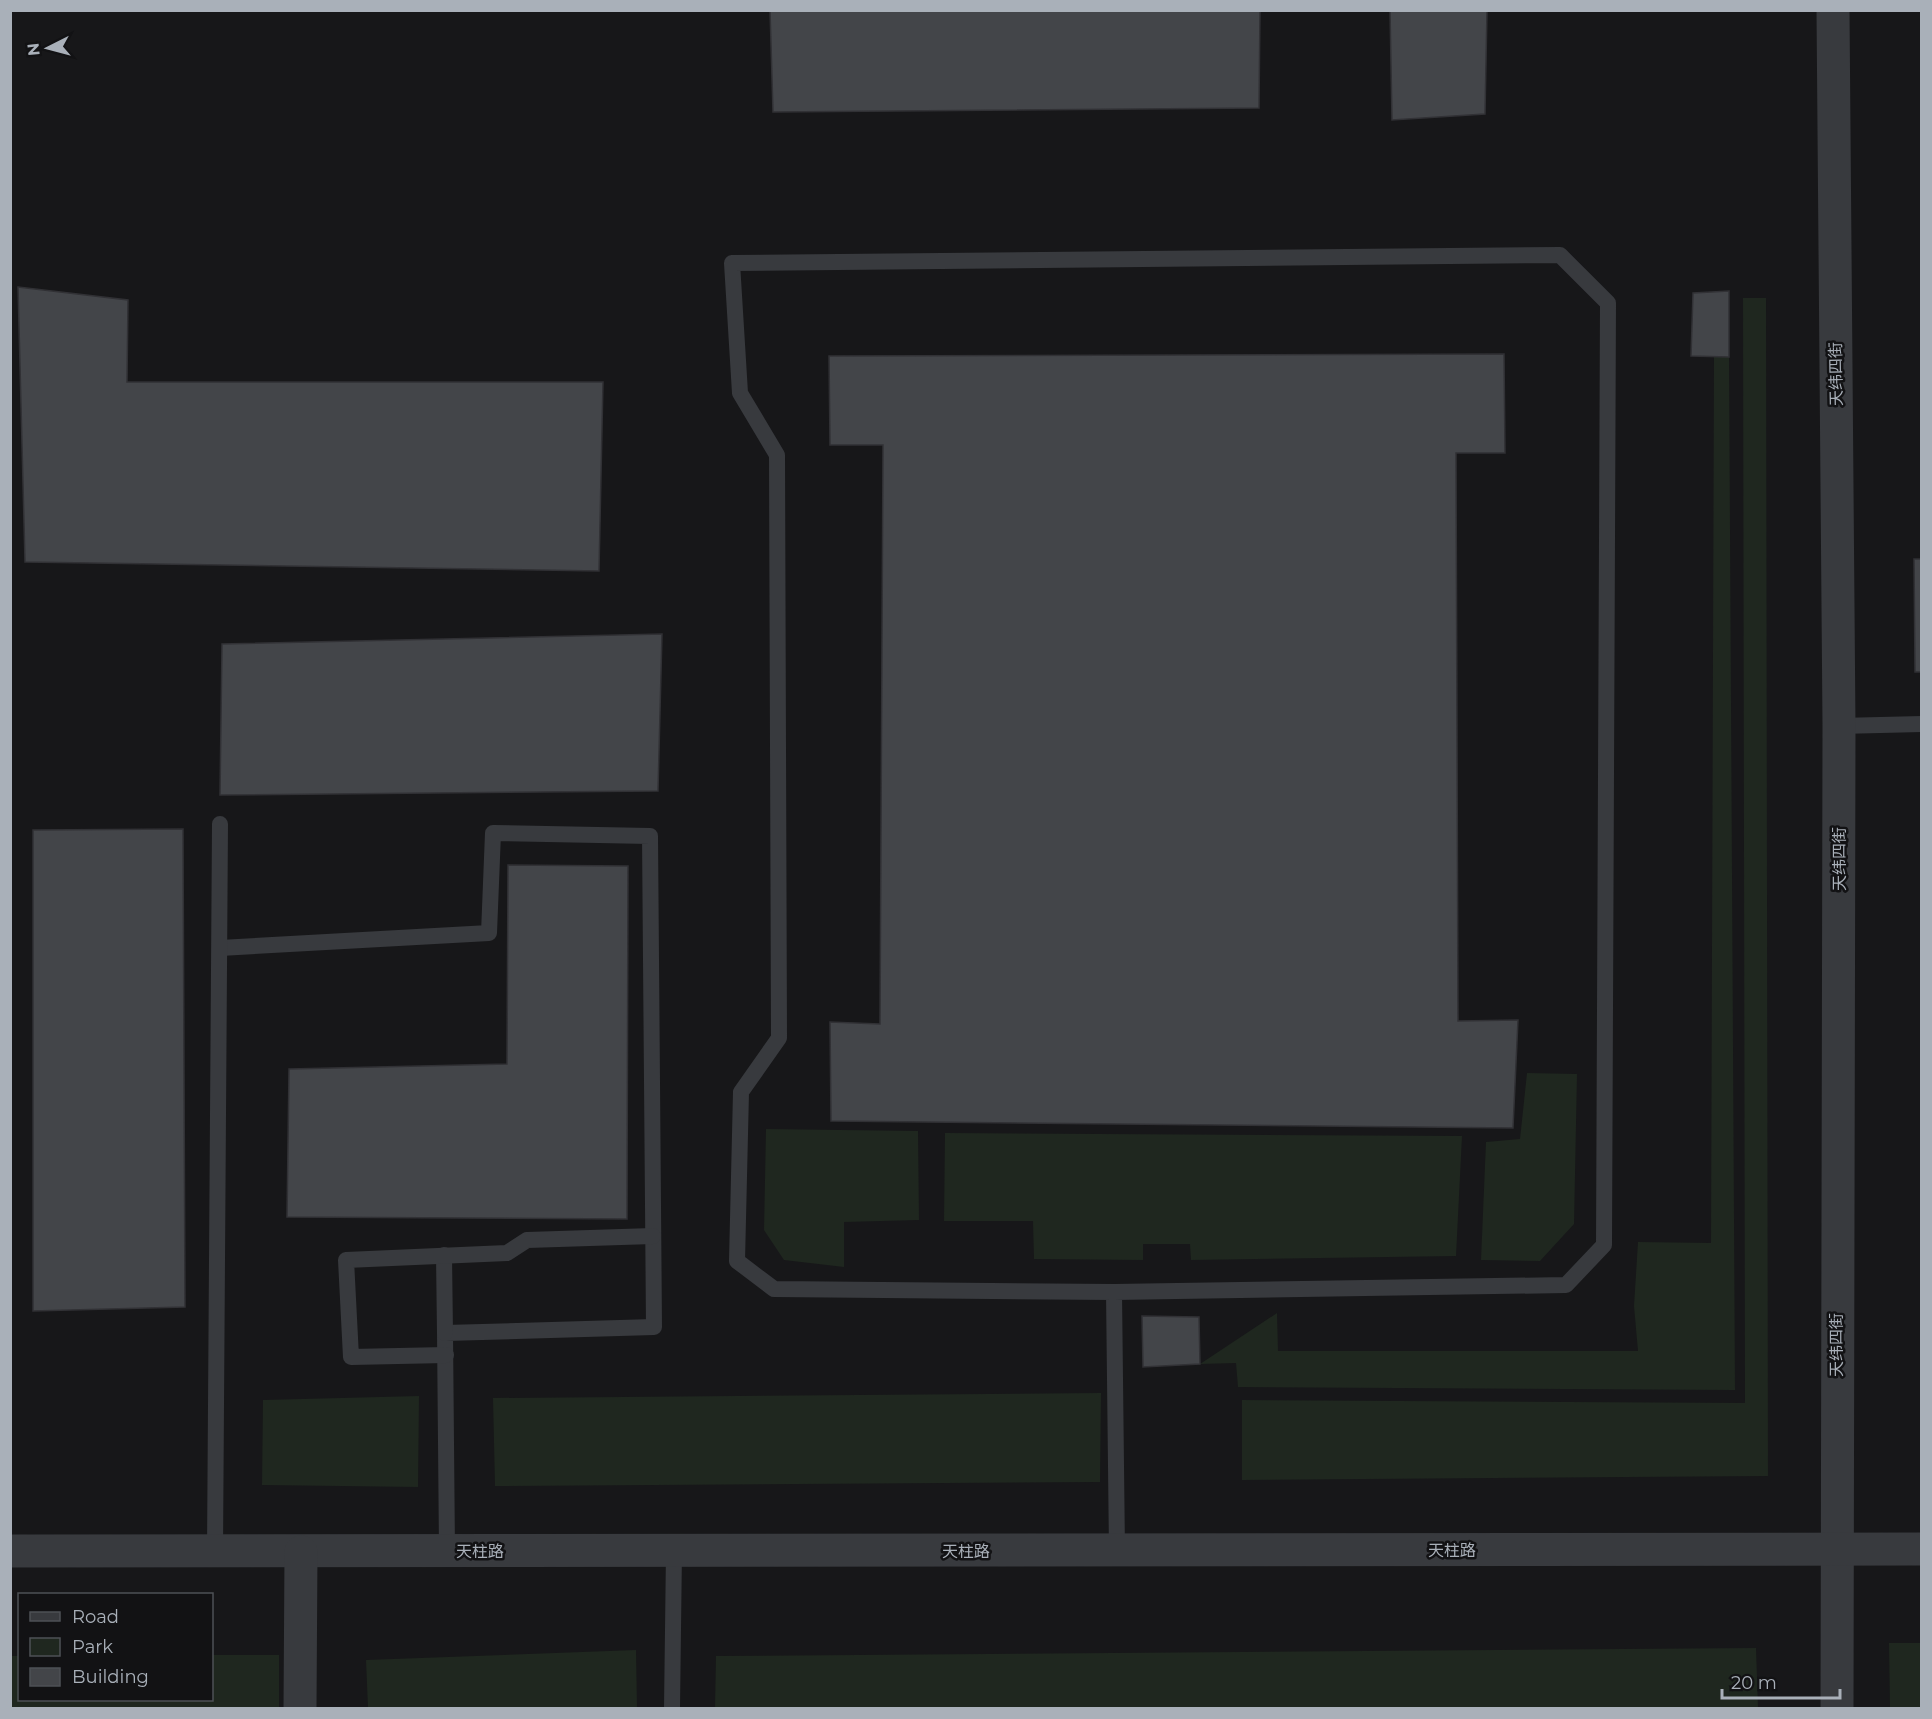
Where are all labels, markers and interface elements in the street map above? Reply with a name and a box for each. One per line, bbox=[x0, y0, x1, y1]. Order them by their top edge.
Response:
north arrow bbox=[18, 18, 78, 78]
text: N bbox=[23, 42, 44, 57]
street label: 天纬四街 bbox=[1826, 342, 1846, 406]
street label: 天纬四街 bbox=[1830, 827, 1849, 891]
street label: 天纬四街 bbox=[1827, 1313, 1846, 1377]
street label: 天柱路 bbox=[1428, 1541, 1476, 1560]
street label: 天柱路 bbox=[456, 1542, 504, 1561]
street label: 天柱路 bbox=[942, 1542, 990, 1561]
legend bbox=[18, 1593, 213, 1701]
text: Road bbox=[72, 1606, 119, 1628]
text: Park bbox=[72, 1636, 113, 1658]
scale bar bbox=[1722, 1662, 1840, 1700]
text: Building bbox=[72, 1666, 149, 1688]
text: 20 m bbox=[1731, 1672, 1777, 1694]

